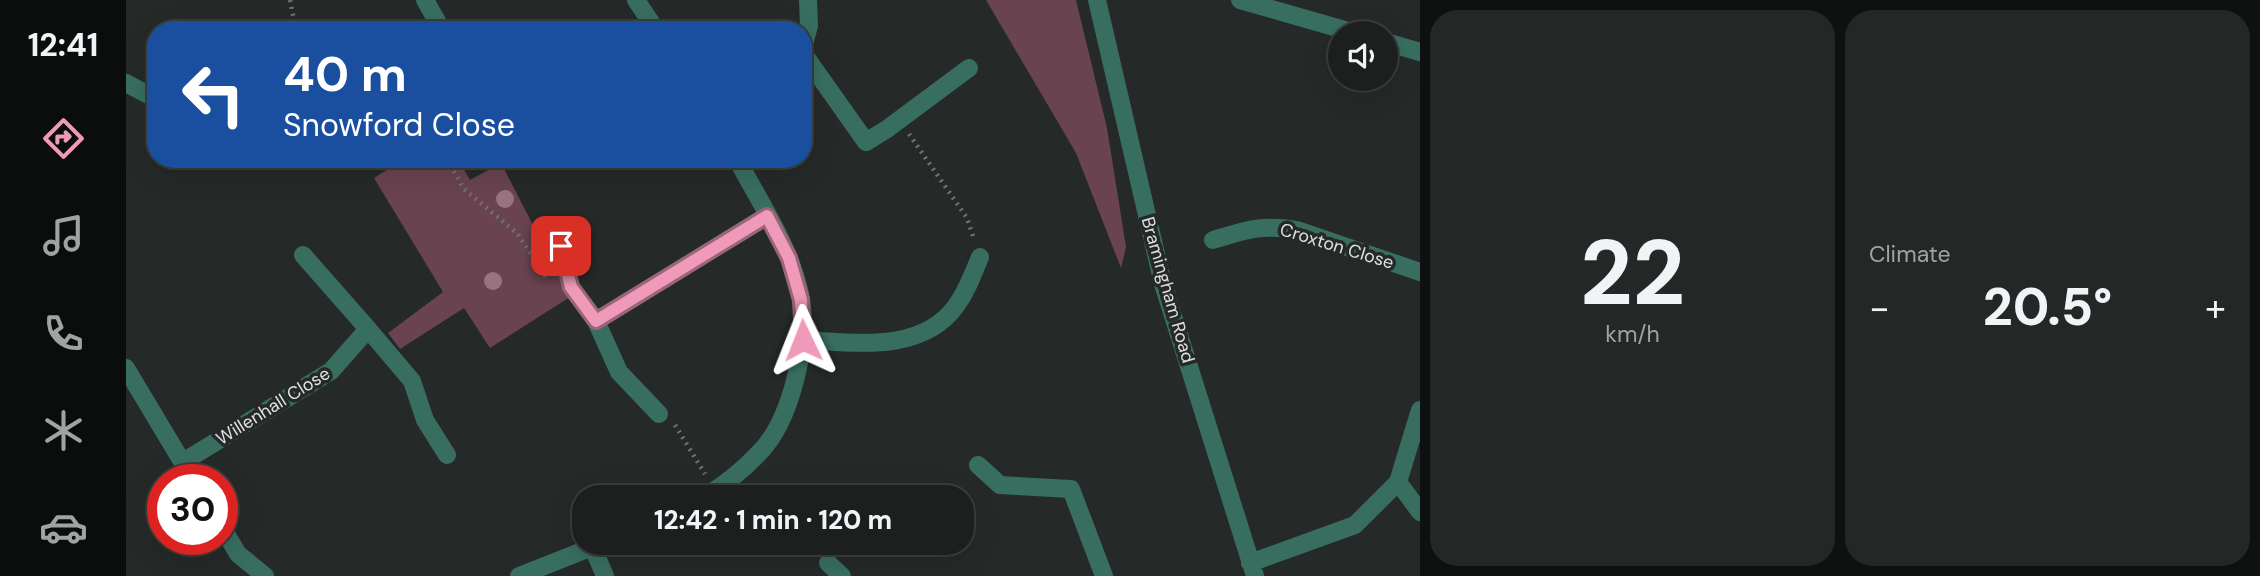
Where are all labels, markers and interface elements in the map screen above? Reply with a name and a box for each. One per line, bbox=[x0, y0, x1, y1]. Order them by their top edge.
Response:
map controls bbox=[1328, 21, 1398, 91]
button: sound bbox=[1328, 21, 1398, 91]
text: 12:41 bbox=[28, 24, 98, 66]
text: 40 m bbox=[283, 42, 407, 106]
icon: left bbox=[168, 49, 259, 140]
text: Snowford Close bbox=[283, 104, 515, 146]
icon: directions bbox=[39, 114, 88, 163]
icon: music bbox=[39, 211, 88, 260]
street label: Bramingham Road bbox=[1136, 214, 1200, 366]
text: 22 bbox=[1580, 214, 1685, 332]
pin bbox=[531, 216, 591, 276]
street label: Croxton Close bbox=[1277, 217, 1397, 275]
icon: arrive bbox=[542, 227, 580, 265]
text: Climate bbox=[1869, 239, 1951, 269]
text: 20.5° bbox=[1983, 273, 2112, 341]
text: − bbox=[1869, 283, 1890, 333]
text: + bbox=[2205, 283, 2226, 333]
position arrow bbox=[766, 303, 840, 377]
icon: phone bbox=[39, 309, 88, 358]
text: km/h bbox=[1605, 319, 1660, 349]
street label: Willenhall Close bbox=[211, 361, 335, 451]
icon: climate bbox=[39, 406, 88, 455]
speed limit sign: 30 bbox=[147, 464, 238, 555]
icon: car bbox=[39, 503, 88, 552]
text: 12:42 · 1 min · 120 m bbox=[654, 503, 892, 537]

